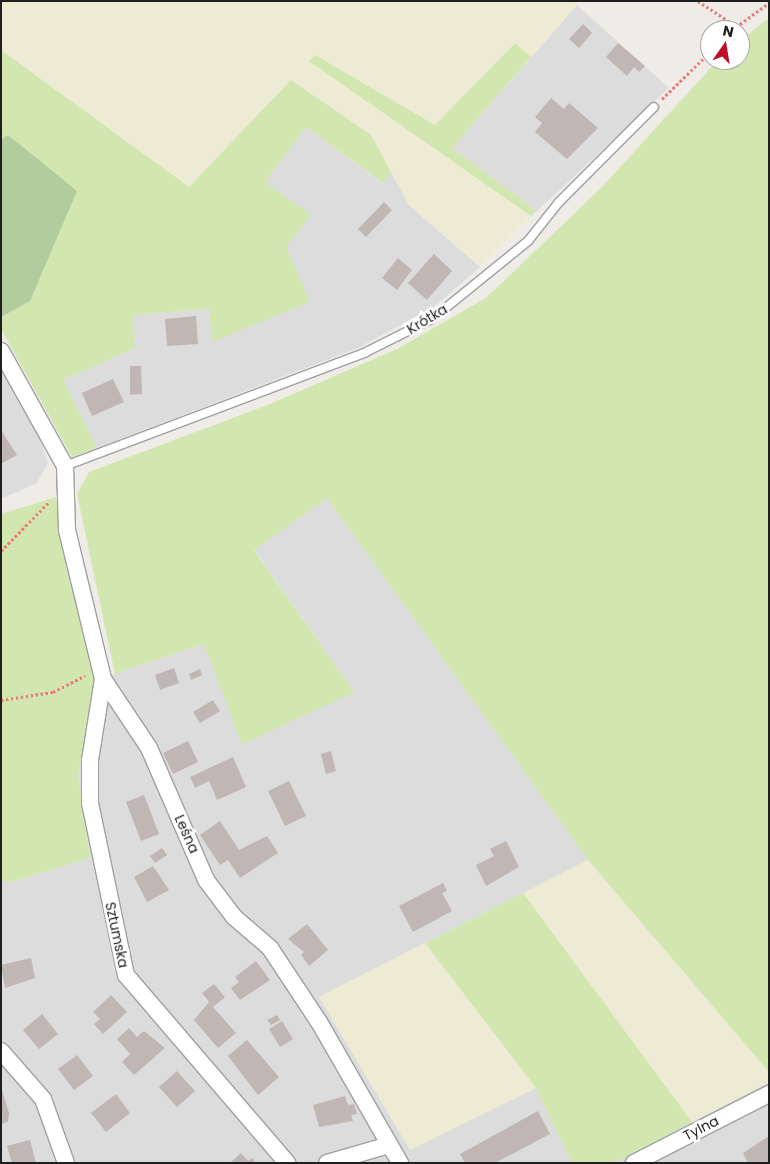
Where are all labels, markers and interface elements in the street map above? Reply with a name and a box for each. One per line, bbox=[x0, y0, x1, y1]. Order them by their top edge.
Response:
north arrow bbox=[700, 20, 750, 70]
text: N bbox=[721, 20, 736, 42]
street label: Krótka bbox=[404, 300, 450, 338]
street label: Leśna bbox=[171, 812, 203, 856]
street label: Sztumska bbox=[102, 900, 132, 970]
street label: Tylna bbox=[681, 1112, 721, 1144]

